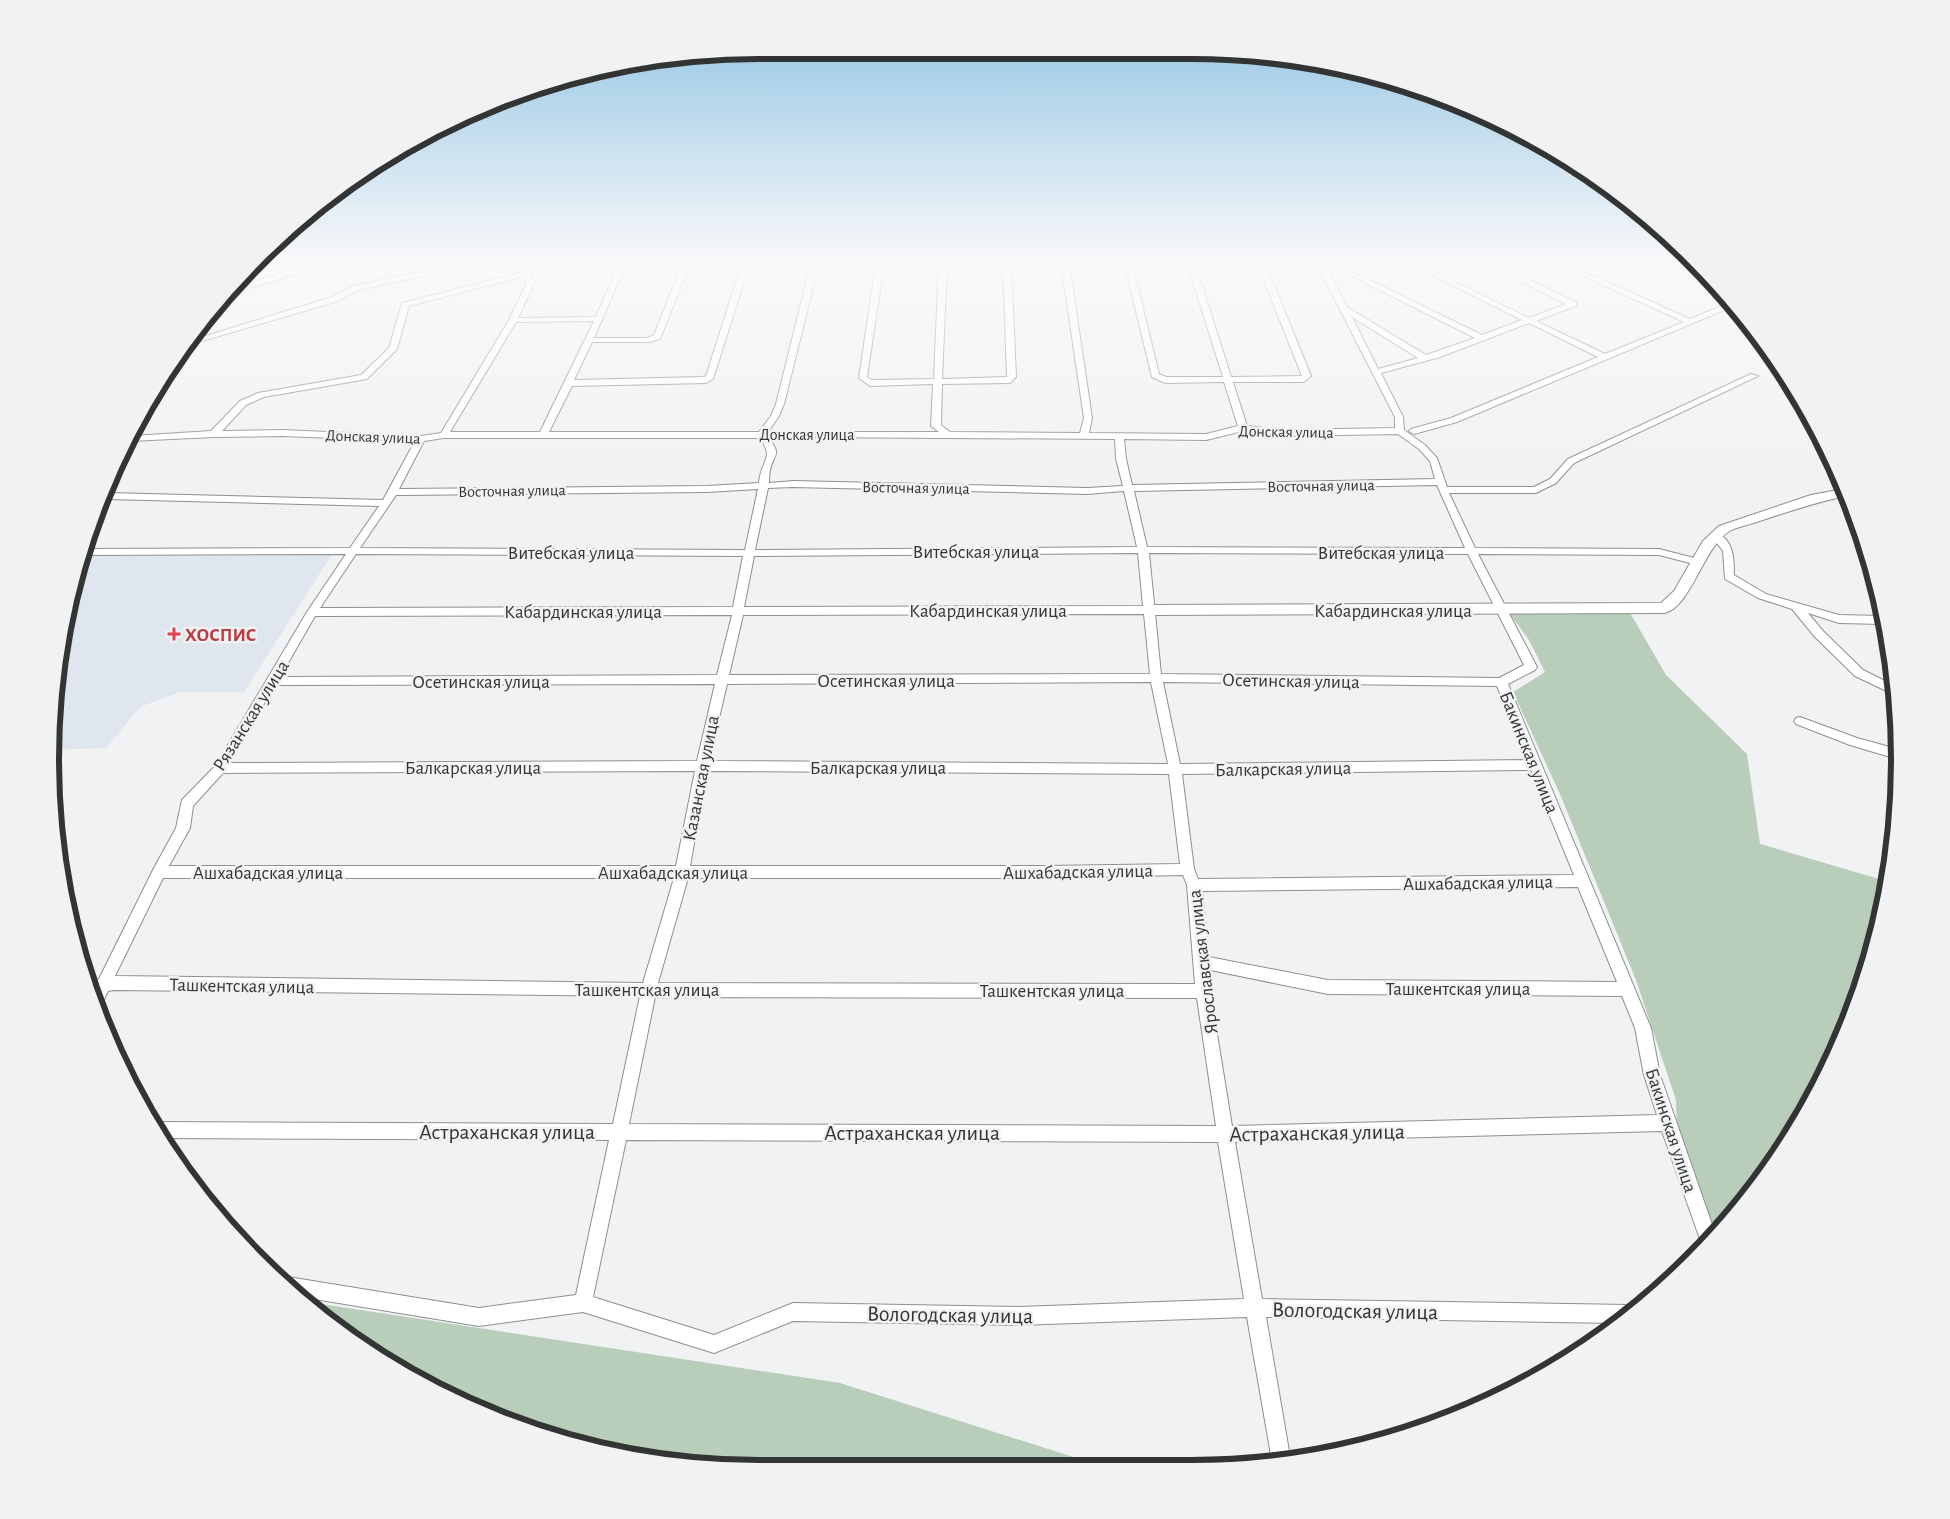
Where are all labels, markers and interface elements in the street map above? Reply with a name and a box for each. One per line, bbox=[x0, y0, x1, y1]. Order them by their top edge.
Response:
street label: Донская улица bbox=[1238, 423, 1334, 442]
street label: Донская улица bbox=[325, 427, 421, 448]
street label: Донская улица bbox=[759, 427, 855, 444]
street label: Восточная улица bbox=[1267, 477, 1375, 496]
street label: Восточная улица bbox=[862, 479, 970, 498]
street label: Восточная улица bbox=[458, 482, 566, 501]
street label: Витебская улица bbox=[913, 543, 1040, 562]
street label: Витебская улица bbox=[508, 544, 635, 563]
street label: Витебская улица bbox=[1318, 544, 1445, 563]
street label: Кабардинская улица bbox=[909, 602, 1067, 621]
street label: Кабардинская улица bbox=[1314, 602, 1472, 621]
street label: Кабардинская улица bbox=[504, 603, 662, 622]
place label: ХОСПИС bbox=[185, 626, 256, 645]
marker: ХОСПИС bbox=[167, 627, 181, 641]
street label: Рязанская улица bbox=[210, 657, 293, 775]
street label: Осетинская улица bbox=[1222, 671, 1360, 692]
street label: Осетинская улица bbox=[817, 672, 955, 691]
street label: Осетинская улица bbox=[412, 673, 550, 692]
street label: Бакинская улица bbox=[1496, 689, 1562, 817]
street label: Казанская улица bbox=[680, 714, 723, 843]
street label: Балкарская улица bbox=[405, 759, 542, 778]
street label: Балкарская улица bbox=[810, 759, 947, 778]
street label: Балкарская улица bbox=[1215, 759, 1352, 780]
street label: Ашхабадская улица bbox=[1003, 862, 1154, 883]
street label: Ашхабадская улица bbox=[193, 864, 343, 883]
street label: Ашхабадская улица bbox=[598, 864, 748, 883]
street label: Ашхабадская улица bbox=[1403, 873, 1554, 894]
street label: Ярославская улица bbox=[1185, 888, 1222, 1035]
street label: Ташкентская улица bbox=[169, 976, 315, 997]
street label: Ташкентская улица bbox=[1386, 980, 1531, 999]
street label: Ташкентская улица bbox=[575, 981, 720, 1000]
street label: Ташкентская улица bbox=[980, 982, 1125, 1001]
street label: Бакинская улица bbox=[1642, 1066, 1700, 1195]
street label: Астраханская улица bbox=[1229, 1120, 1405, 1146]
street label: Астраханская улица bbox=[419, 1121, 595, 1143]
street label: Астраханская улица bbox=[824, 1122, 1000, 1144]
street label: Вологодская улица bbox=[1272, 1299, 1438, 1323]
street label: Вологодская улица bbox=[867, 1303, 1033, 1327]

